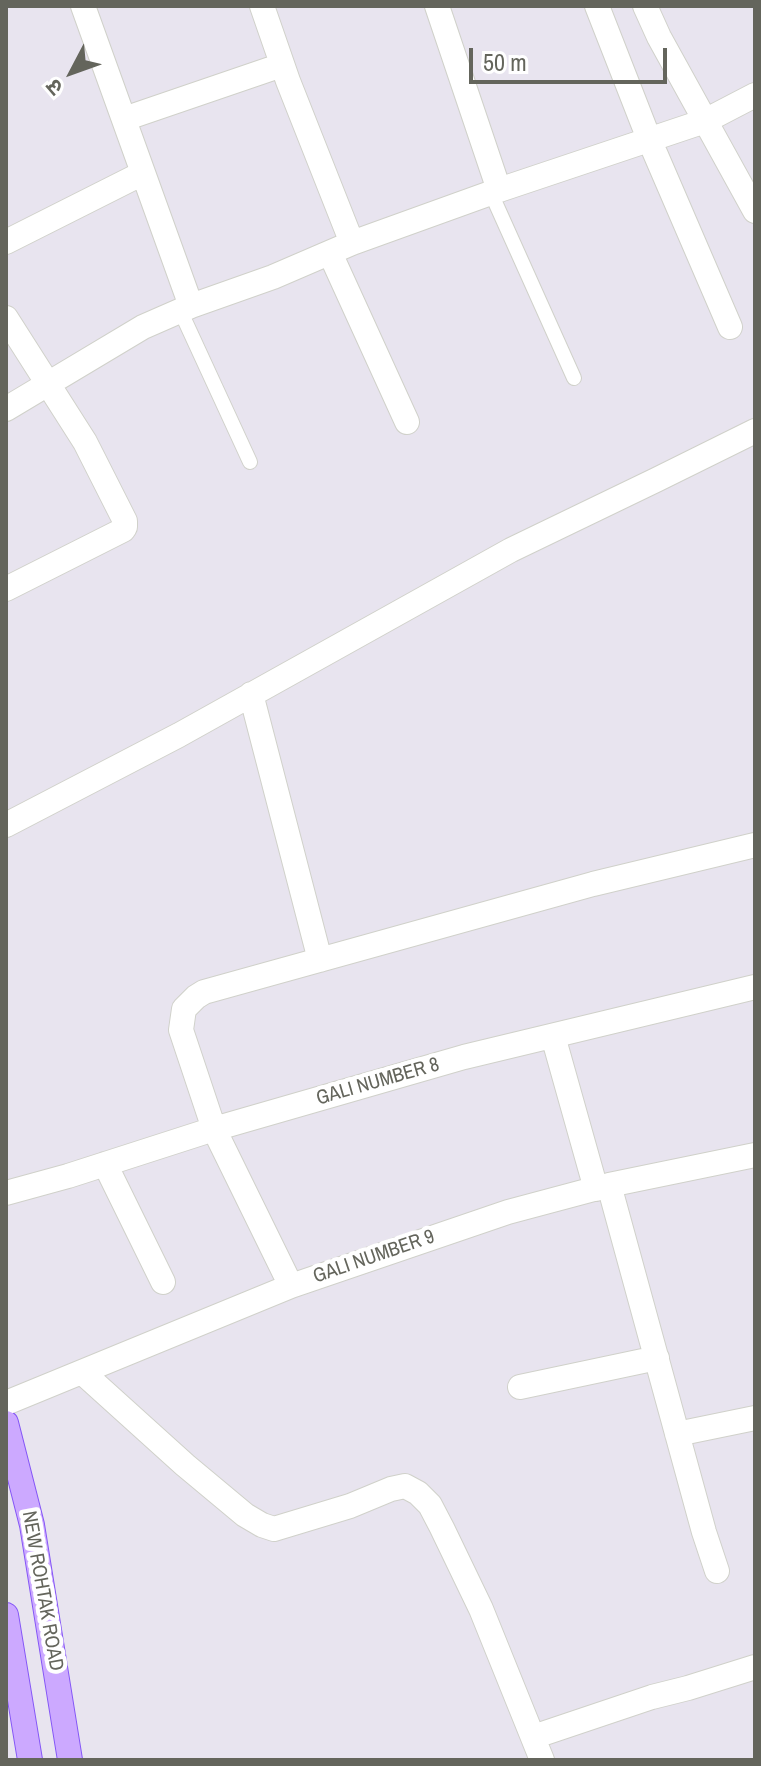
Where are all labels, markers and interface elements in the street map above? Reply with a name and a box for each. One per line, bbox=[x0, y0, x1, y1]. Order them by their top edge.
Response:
north arrow bbox=[32, 32, 112, 112]
scale bar bbox=[473, 32, 671, 82]
text: 50 m bbox=[483, 46, 527, 78]
text: उ bbox=[38, 73, 69, 102]
street label: GALI NUMBER 8 bbox=[314, 1053, 442, 1111]
street label: GALI NUMBER 9 bbox=[310, 1225, 438, 1289]
street label: NEW ROHTAK ROAD bbox=[16, 1509, 68, 1673]

